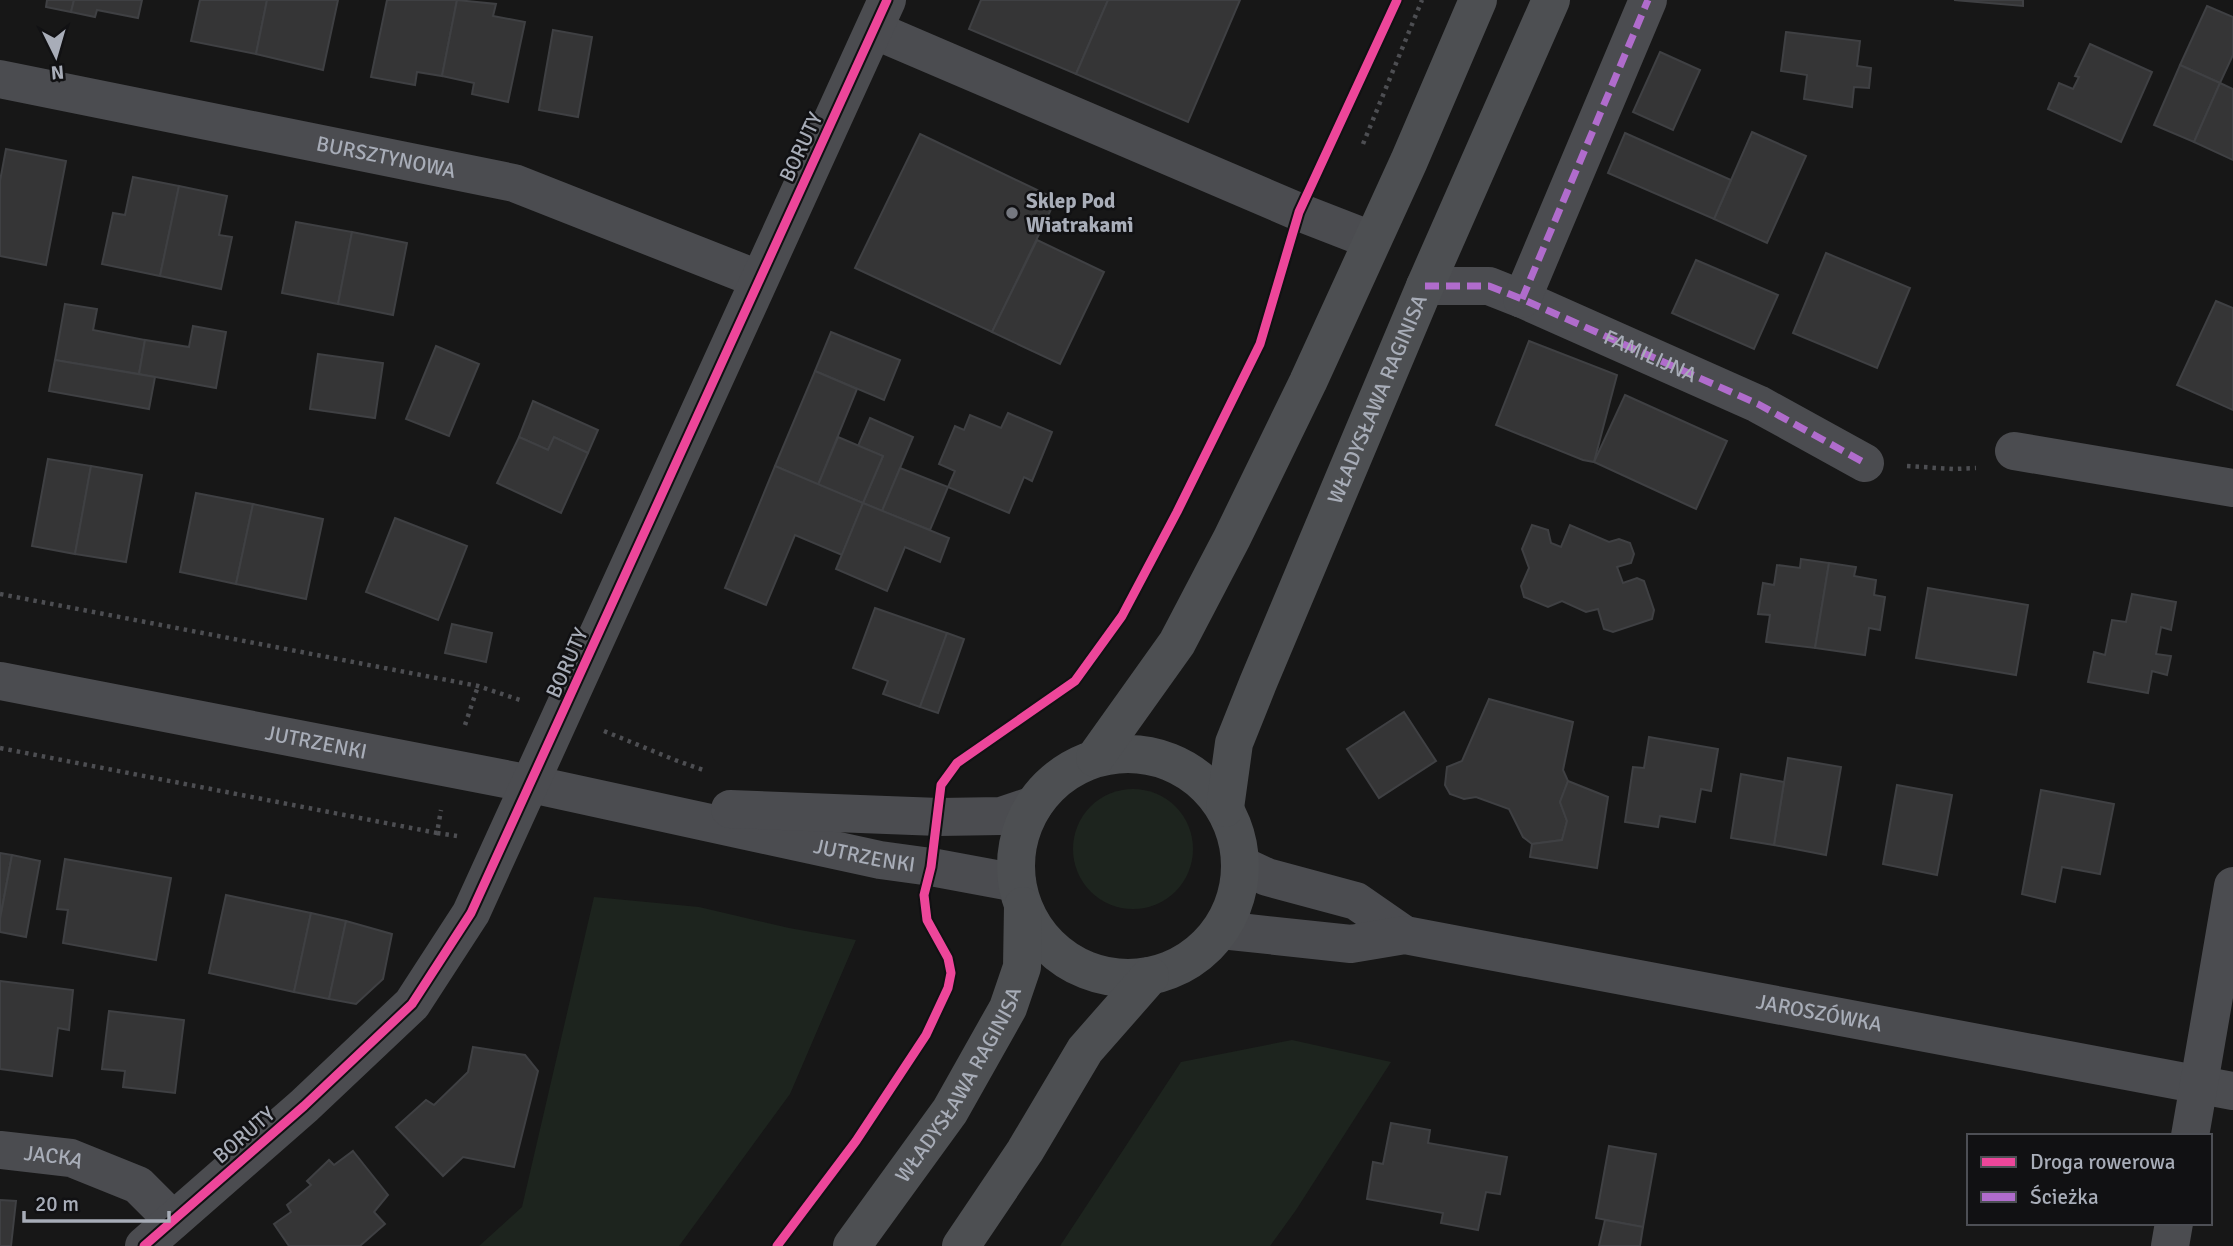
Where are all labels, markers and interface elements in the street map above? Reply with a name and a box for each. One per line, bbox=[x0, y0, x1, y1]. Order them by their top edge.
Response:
north arrow bbox=[21, 21, 91, 91]
text: N bbox=[50, 59, 65, 84]
street label: BORUTY bbox=[774, 108, 829, 186]
street label: BURSZTYNOWA bbox=[314, 130, 458, 184]
place label: Sklep Pod Wiatrakami bbox=[1026, 188, 1134, 238]
marker: Sklep Pod Wiatrakami bbox=[1004, 205, 1020, 221]
street label: WŁADYSŁAWA RAGINISA bbox=[1322, 291, 1433, 508]
street label: FAMILIJNA bbox=[1600, 324, 1701, 388]
street label: BORUTY bbox=[540, 624, 594, 702]
street label: JUTRZENKI bbox=[263, 720, 369, 765]
street label: JUTRZENKI bbox=[811, 833, 917, 878]
street label: WŁADYSŁAWA RAGINISA bbox=[889, 984, 1027, 1188]
street label: JAROSZÓWKA bbox=[1754, 988, 1885, 1038]
street label: BORUTY bbox=[208, 1101, 281, 1169]
legend bbox=[1967, 1134, 2212, 1225]
street label: JACKA bbox=[23, 1140, 87, 1175]
text: Droga rowerowa bbox=[2030, 1149, 2175, 1175]
scale bar bbox=[24, 1180, 170, 1224]
text: Ścieżka bbox=[2030, 1184, 2099, 1210]
text: 20 m bbox=[35, 1191, 79, 1217]

